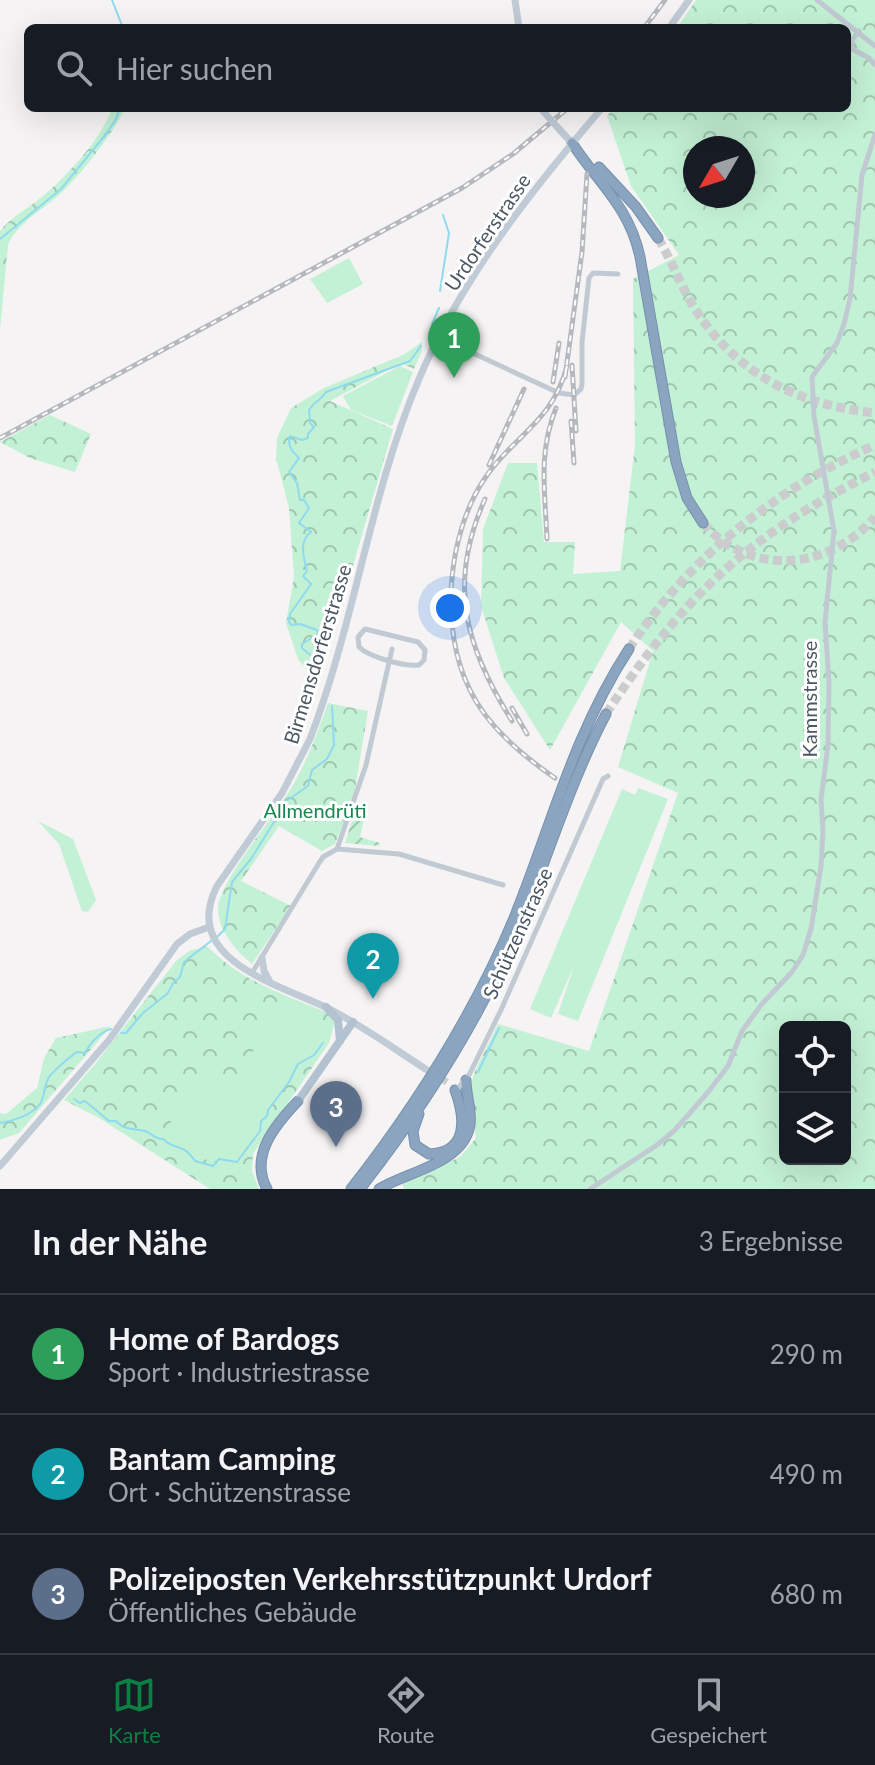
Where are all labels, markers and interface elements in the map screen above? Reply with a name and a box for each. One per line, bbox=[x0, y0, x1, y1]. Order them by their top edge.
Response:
search box bbox=[24, 24, 851, 112]
icon: search bbox=[52, 46, 96, 90]
text: Hier suchen bbox=[116, 50, 273, 86]
north arrow bbox=[683, 136, 755, 208]
street label: Urdorferstrasse bbox=[439, 169, 535, 295]
pin: 1 bbox=[428, 312, 480, 378]
street label: Birmensdorferstrasse bbox=[278, 561, 356, 747]
your location bbox=[430, 588, 470, 628]
street label: Kammstrasse bbox=[797, 641, 821, 757]
park label: Allmendrüti bbox=[263, 798, 367, 822]
street label: Schützenstrasse bbox=[477, 864, 557, 1002]
pin: 2 bbox=[347, 933, 399, 999]
map controls bbox=[779, 1021, 851, 1165]
button: locate bbox=[779, 1021, 851, 1093]
pin: 3 bbox=[310, 1081, 362, 1147]
button: layers bbox=[779, 1093, 851, 1165]
text: In der Nähe bbox=[32, 1221, 207, 1262]
text: 3 Ergebnisse bbox=[699, 1225, 843, 1257]
text: Home of Bardogs bbox=[108, 1320, 339, 1356]
text: 1 bbox=[50, 1338, 66, 1370]
text: 290 m bbox=[770, 1338, 843, 1370]
text: Sport · Industriestrasse bbox=[108, 1356, 370, 1388]
text: Bantam Camping bbox=[108, 1440, 336, 1476]
text: 2 bbox=[50, 1458, 66, 1490]
text: 490 m bbox=[770, 1458, 843, 1490]
text: Ort · Schützenstrasse bbox=[108, 1476, 351, 1508]
text: Polizeiposten Verkehrsstützpunkt Urdorf bbox=[108, 1560, 651, 1596]
text: 3 bbox=[50, 1578, 66, 1610]
text: 680 m bbox=[770, 1578, 843, 1610]
text: Öffentliches Gebäude bbox=[108, 1596, 357, 1628]
tab: Karte bbox=[108, 1673, 161, 1748]
tab: Route bbox=[377, 1673, 434, 1748]
tab: Gespeichert bbox=[650, 1673, 767, 1748]

